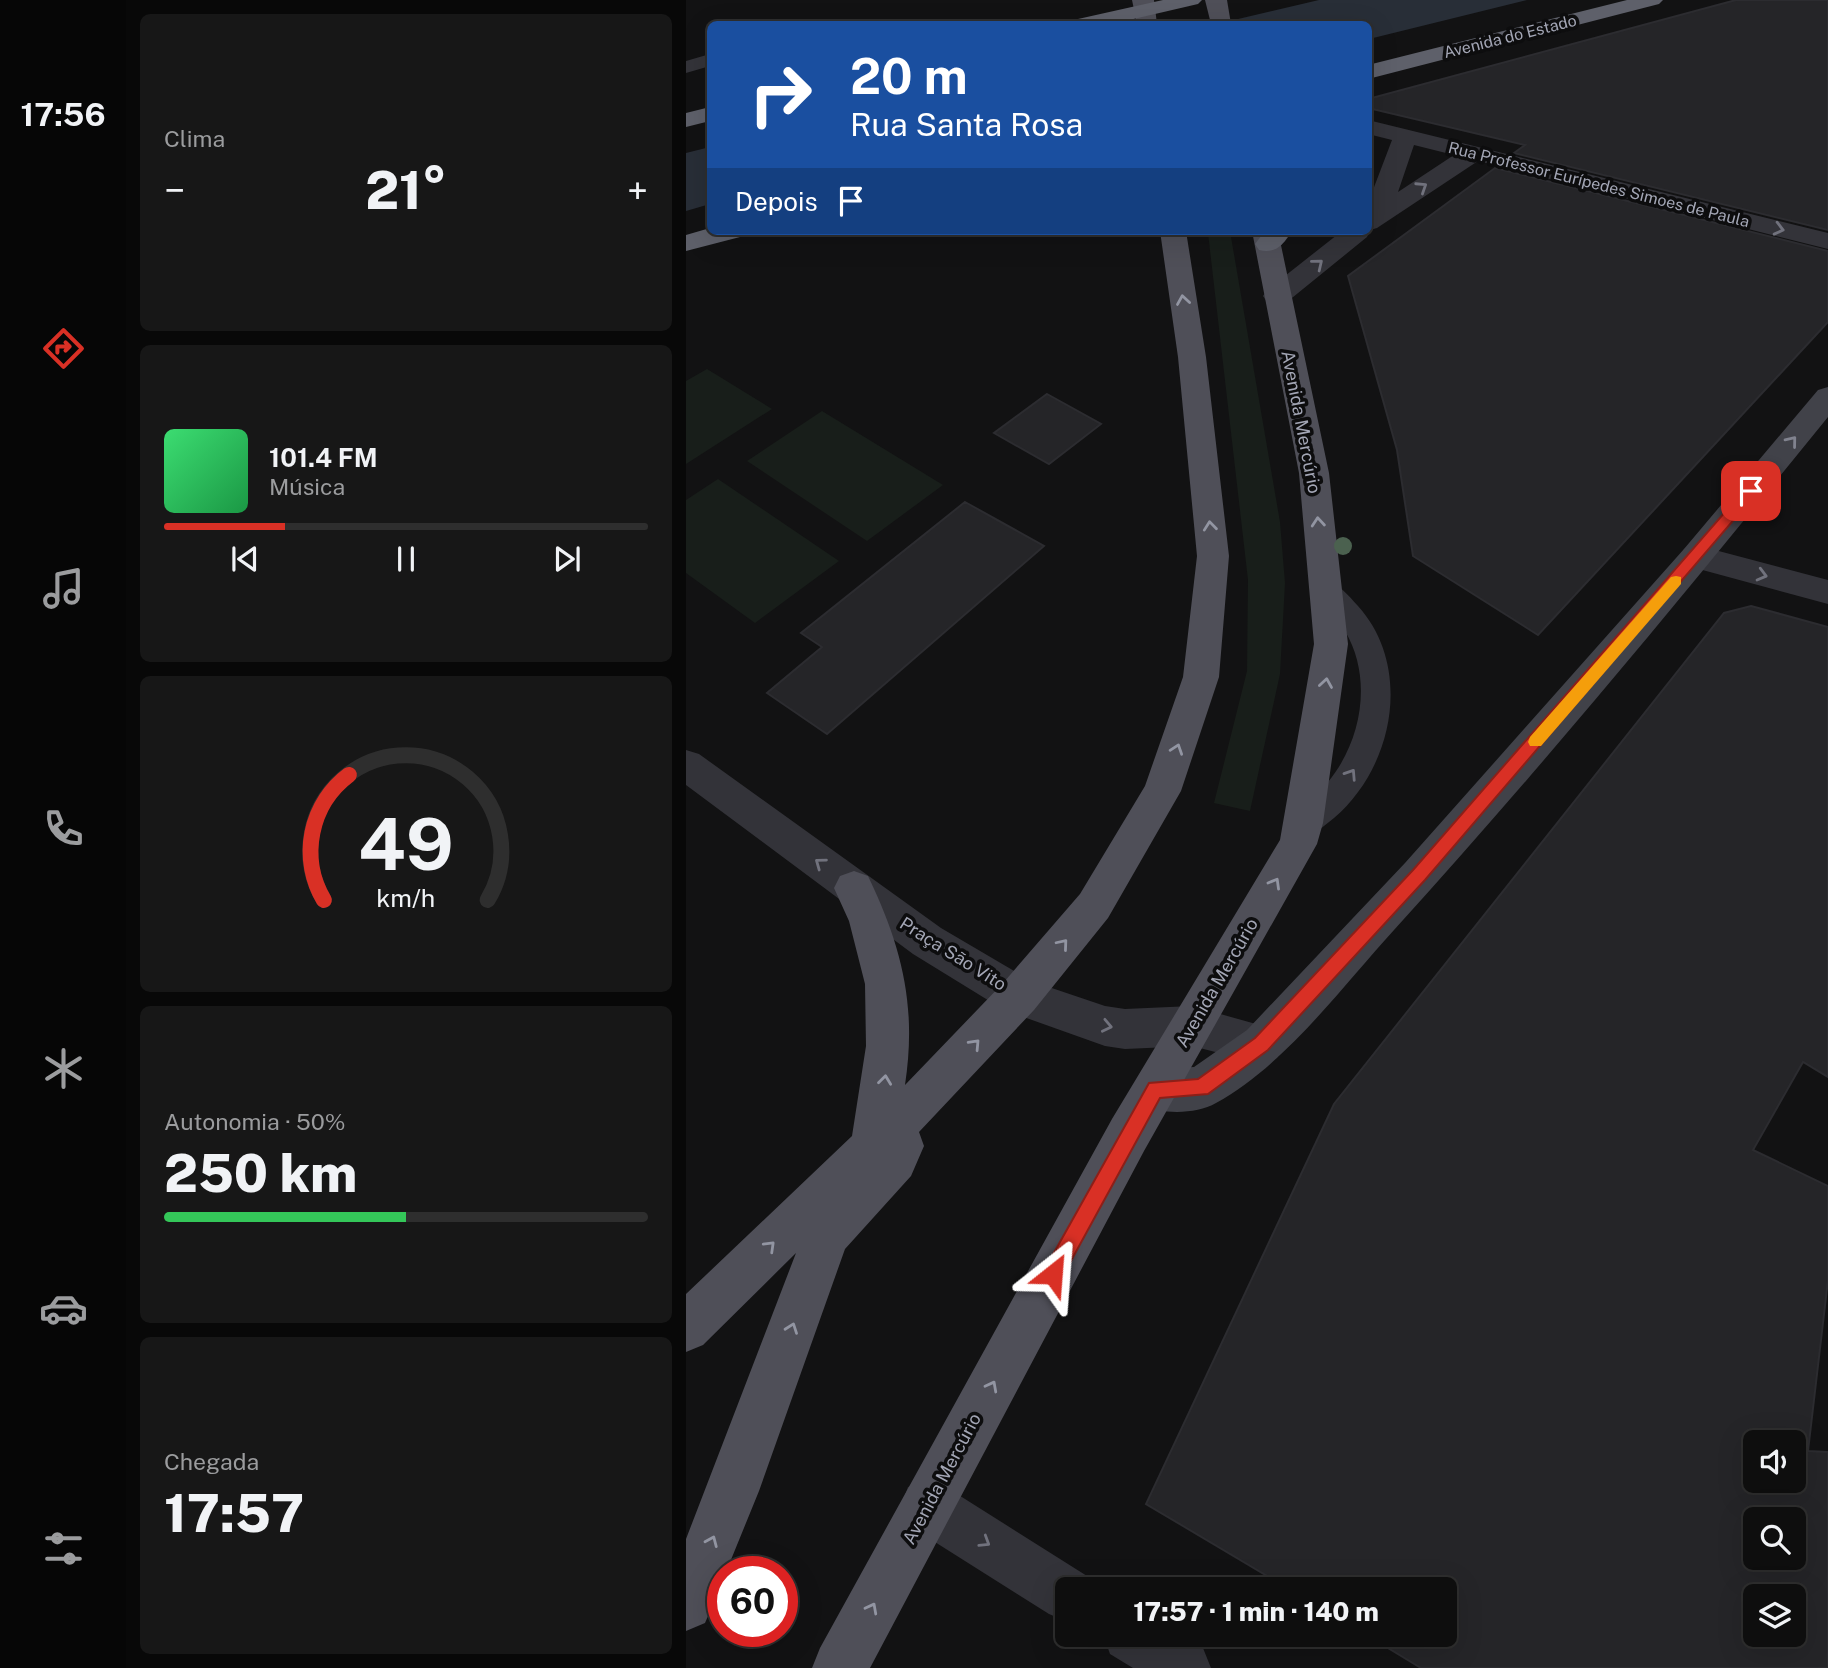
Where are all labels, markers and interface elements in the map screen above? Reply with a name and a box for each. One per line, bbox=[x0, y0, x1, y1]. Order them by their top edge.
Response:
street label: Avenida do Estado bbox=[1442, 11, 1579, 62]
text: 20 m bbox=[850, 47, 968, 105]
icon: right bbox=[735, 49, 826, 140]
text: 17:56 bbox=[20, 96, 106, 133]
text: Rua Santa Rosa bbox=[850, 106, 1083, 143]
text: Clima bbox=[164, 125, 225, 152]
street label: Rua Professor Eurípedes Simoes de Paula bbox=[1446, 138, 1751, 231]
text: 21° bbox=[365, 160, 447, 221]
text: − bbox=[164, 168, 185, 213]
text: + bbox=[627, 168, 648, 213]
icon: arrive bbox=[832, 182, 870, 220]
one-way arrow bbox=[1414, 183, 1427, 196]
text: Depois bbox=[735, 186, 818, 217]
one-way arrow bbox=[1773, 221, 1785, 235]
one-way arrow bbox=[1310, 259, 1322, 272]
one-way arrow bbox=[1176, 294, 1191, 306]
icon: directions bbox=[39, 324, 88, 373]
street label: Avenida Mercúrio bbox=[1277, 348, 1326, 495]
one-way arrow bbox=[1784, 436, 1796, 449]
text: 101.4 FM bbox=[269, 442, 378, 473]
pin bbox=[1721, 461, 1781, 521]
icon: arrive bbox=[1732, 472, 1770, 510]
text: Música bbox=[269, 473, 345, 500]
one-way arrow bbox=[1311, 516, 1326, 527]
one-way arrow bbox=[1203, 520, 1218, 531]
icon: previous bbox=[226, 540, 264, 578]
icon: pause bbox=[387, 540, 425, 578]
icon: next bbox=[548, 540, 586, 578]
icon: music bbox=[39, 564, 88, 613]
one-way arrow bbox=[1756, 566, 1768, 581]
one-way arrow bbox=[1318, 677, 1333, 688]
one-way arrow bbox=[1169, 743, 1183, 755]
one-way arrow bbox=[1343, 769, 1355, 782]
text: 49 bbox=[358, 801, 454, 886]
icon: phone bbox=[39, 804, 88, 853]
one-way arrow bbox=[815, 858, 828, 871]
one-way arrow bbox=[1267, 877, 1280, 890]
text: km/h bbox=[377, 883, 435, 913]
street label: Praça São Vito bbox=[896, 912, 1010, 995]
street label: Avenida Mercúrio bbox=[1171, 914, 1262, 1051]
one-way arrow bbox=[1055, 939, 1067, 952]
one-way arrow bbox=[1101, 1017, 1113, 1032]
one-way arrow bbox=[967, 1039, 979, 1052]
icon: climate bbox=[39, 1044, 88, 1093]
one-way arrow bbox=[878, 1074, 893, 1086]
text: Autonomia · 50% bbox=[164, 1108, 346, 1135]
text: 250 km bbox=[164, 1143, 357, 1204]
position arrow bbox=[1016, 1237, 1090, 1311]
one-way arrow bbox=[762, 1242, 775, 1255]
icon: car bbox=[39, 1284, 88, 1333]
one-way arrow bbox=[784, 1323, 798, 1335]
one-way arrow bbox=[984, 1381, 997, 1394]
street label: Avenida Mercúrio bbox=[898, 1410, 985, 1548]
map controls bbox=[1743, 1430, 1806, 1647]
button: sound bbox=[1743, 1430, 1806, 1493]
text: Chegada bbox=[164, 1448, 259, 1475]
text: 17:57 bbox=[164, 1483, 304, 1544]
button: search bbox=[1743, 1507, 1806, 1570]
icon: filters bbox=[39, 1524, 88, 1573]
one-way arrow bbox=[977, 1534, 990, 1547]
one-way arrow bbox=[704, 1536, 718, 1548]
speed limit sign: 60 bbox=[707, 1556, 798, 1647]
button: layers bbox=[1743, 1584, 1806, 1647]
text: 17:57 · 1 min · 140 m bbox=[1133, 1596, 1379, 1627]
one-way arrow bbox=[864, 1603, 877, 1615]

